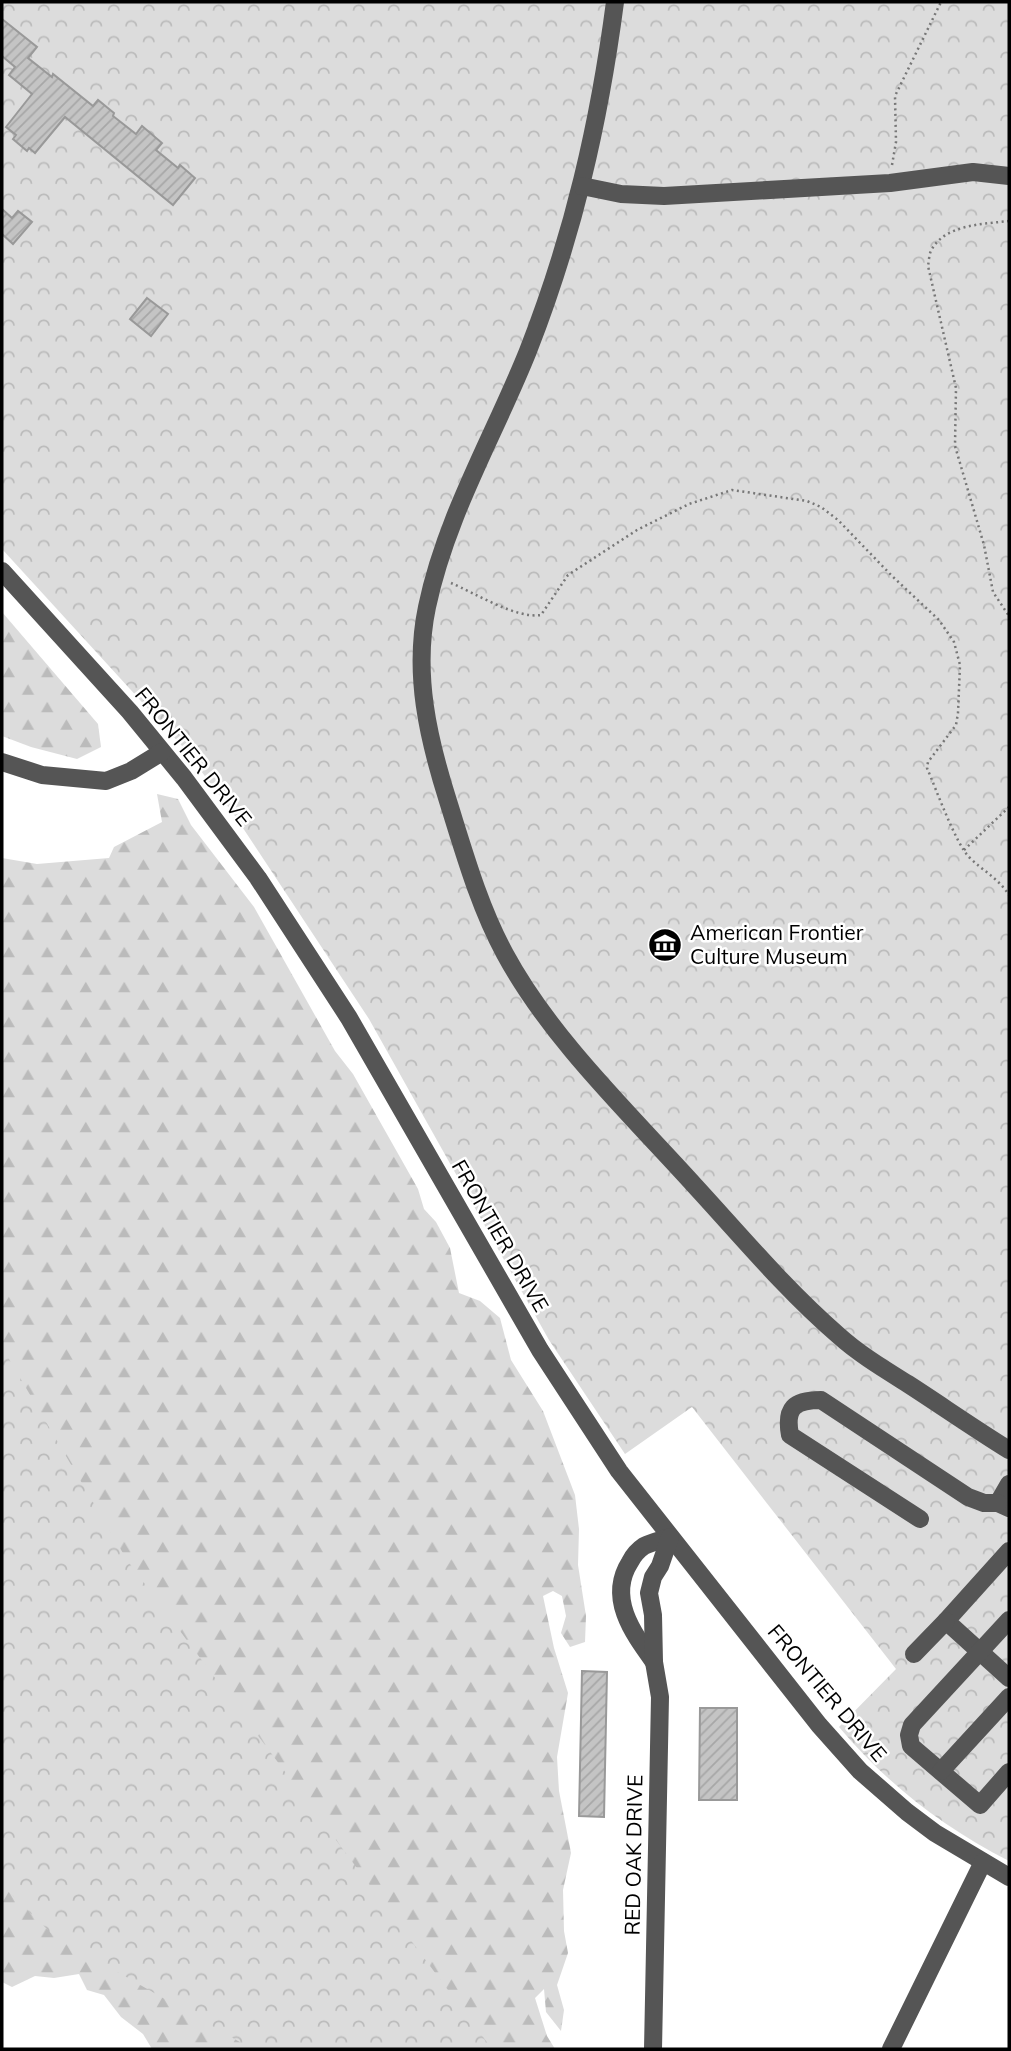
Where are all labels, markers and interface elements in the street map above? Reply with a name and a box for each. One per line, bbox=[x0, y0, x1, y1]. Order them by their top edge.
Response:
street label: FRONTIER DRIVE bbox=[130, 682, 258, 831]
place label: American Frontier Culture Museum bbox=[690, 919, 864, 969]
museum icon: American Frontier Culture Museum bbox=[646, 926, 684, 964]
street label: FRONTIER DRIVE bbox=[447, 1155, 555, 1316]
street label: FRONTIER DRIVE bbox=[763, 1618, 893, 1766]
street label: RED OAK DRIVE bbox=[619, 1774, 647, 1936]

